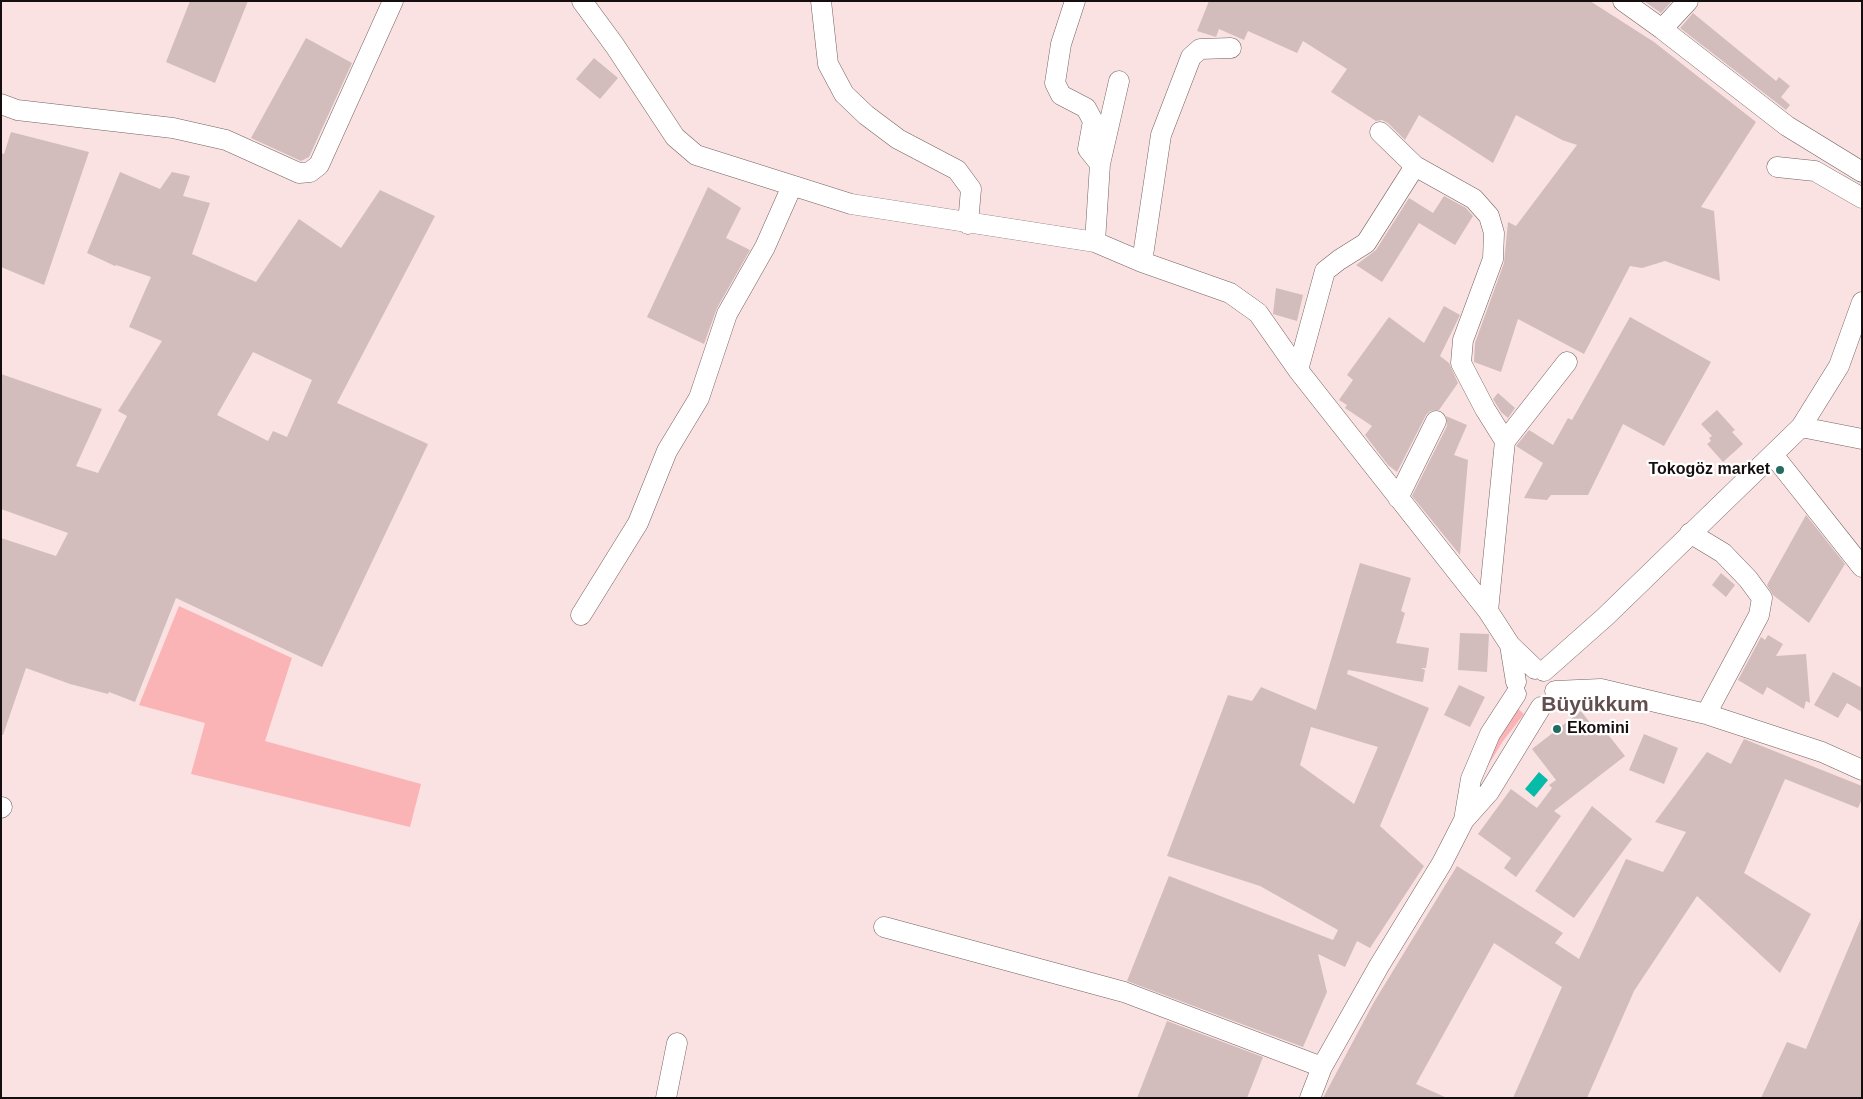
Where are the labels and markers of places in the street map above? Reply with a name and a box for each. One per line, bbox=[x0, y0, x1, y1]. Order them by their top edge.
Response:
place label: Tokogöz market bbox=[1648, 460, 1770, 480]
marker: Tokogöz market bbox=[1774, 464, 1786, 476]
place label: Ekomini bbox=[1567, 719, 1629, 739]
marker: Ekomini bbox=[1551, 723, 1563, 735]

